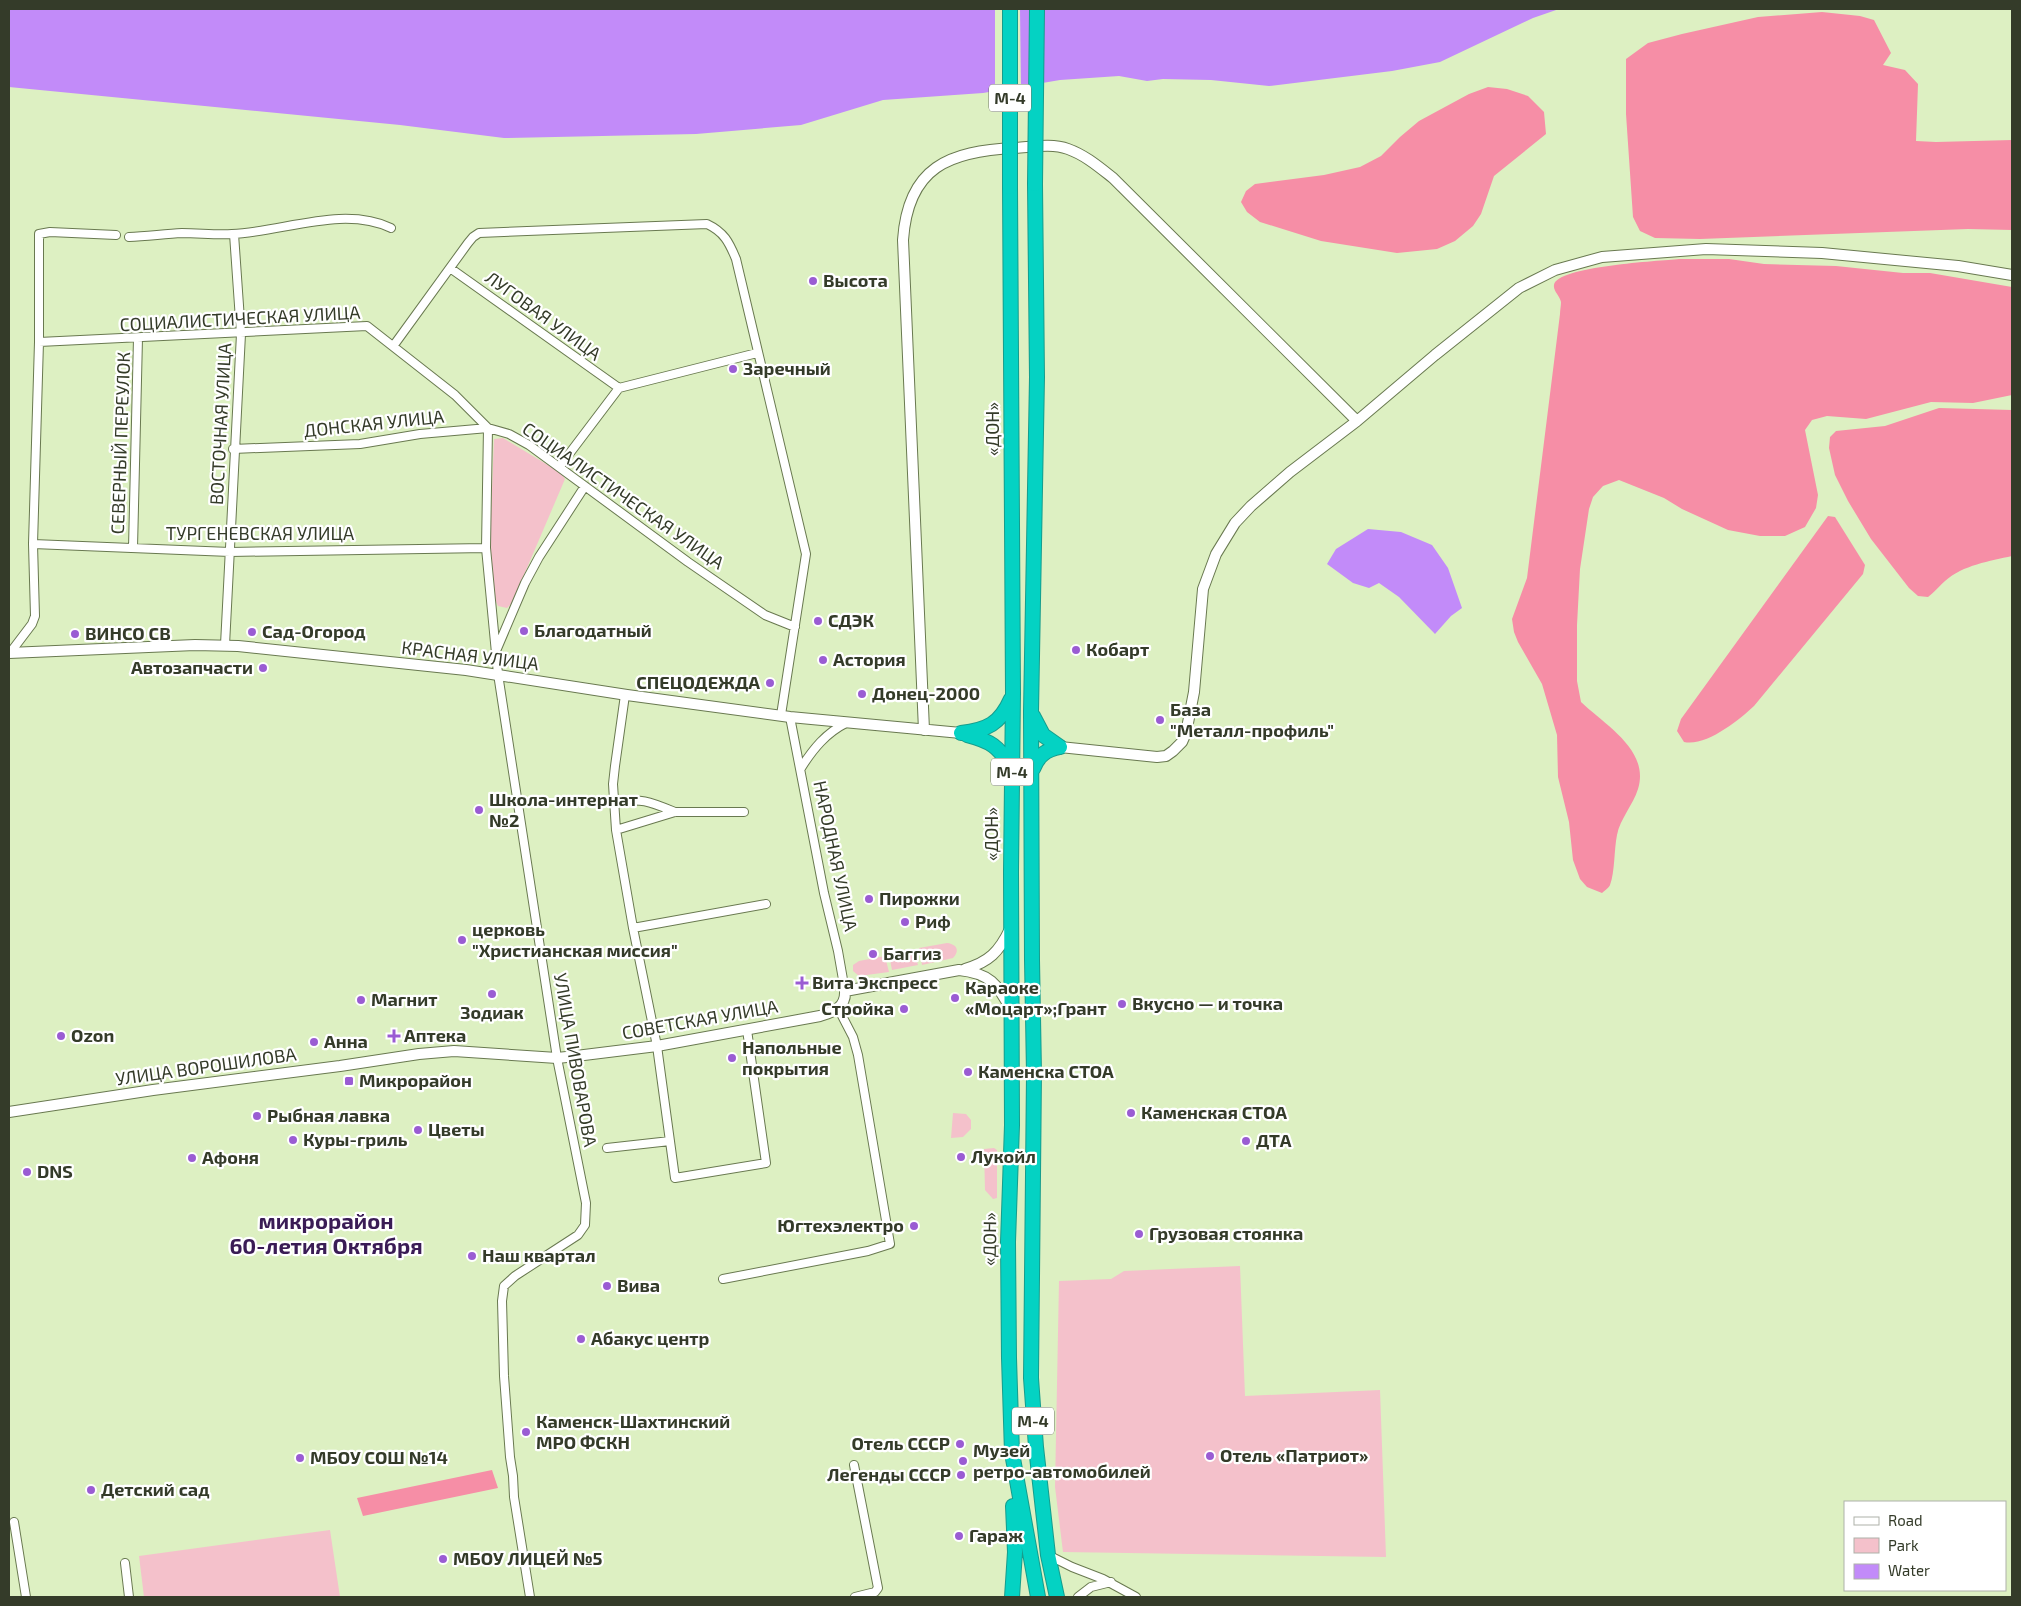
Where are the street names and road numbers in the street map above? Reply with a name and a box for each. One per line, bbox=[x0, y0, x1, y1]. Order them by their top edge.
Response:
road number: М-4 bbox=[989, 85, 1031, 112]
street label: ЛУГОВАЯ УЛИЦА bbox=[482, 266, 606, 365]
street label: СОЦИАЛИСТИЧЕСКАЯ УЛИЦА bbox=[119, 301, 362, 335]
street label: ВОСТОЧНАЯ УЛИЦА bbox=[205, 342, 235, 506]
street label: СЕВЕРНЫЙ ПЕРЕУЛОК bbox=[106, 351, 134, 535]
street label: «ДОН» bbox=[981, 402, 1003, 456]
street label: ДОНСКАЯ УЛИЦА bbox=[303, 405, 446, 441]
street label: СОЦИАЛИСТИЧЕСКАЯ УЛИЦА bbox=[518, 417, 729, 574]
street label: ТУРГЕНЕВСКАЯ УЛИЦА bbox=[166, 522, 355, 544]
street label: КРАСНАЯ УЛИЦА bbox=[400, 636, 541, 674]
road number: М-4 bbox=[991, 759, 1033, 786]
street label: НАРОДНАЯ УЛИЦА bbox=[809, 778, 863, 934]
street label: «ДОН» bbox=[980, 807, 1002, 861]
street label: УЛИЦА ПИВОВАРОВА bbox=[550, 971, 602, 1149]
street label: СОВЕТСКАЯ УЛИЦА bbox=[620, 994, 780, 1044]
street label: УЛИЦА ВОРОШИЛОВА bbox=[114, 1042, 298, 1090]
street label: «ДОН» bbox=[978, 1212, 1000, 1266]
road number: М-4 bbox=[1012, 1408, 1054, 1434]

